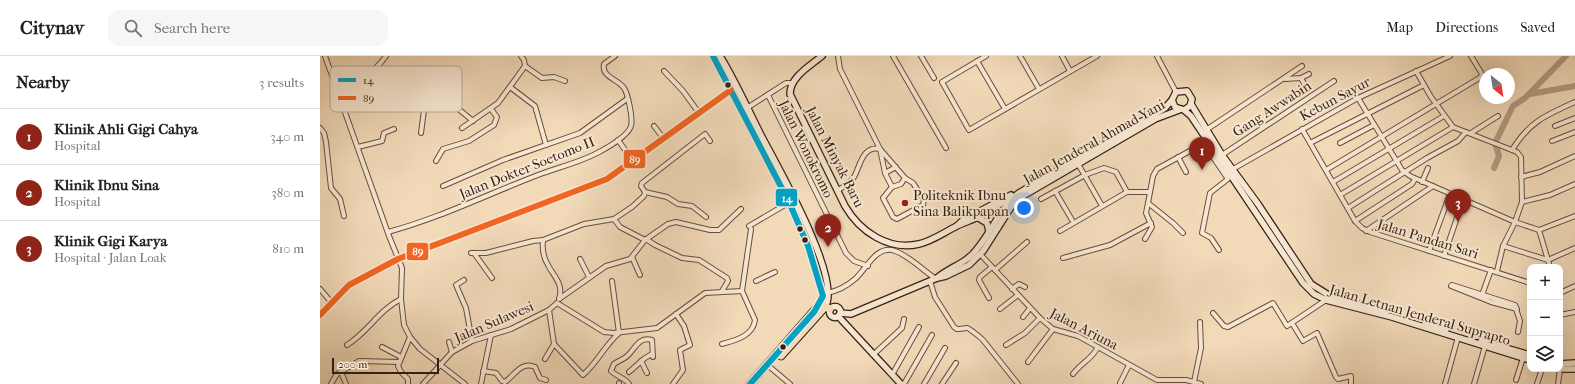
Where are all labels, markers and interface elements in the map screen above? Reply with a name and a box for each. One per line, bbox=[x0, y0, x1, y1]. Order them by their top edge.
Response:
search box bbox=[108, 10, 388, 46]
text: Citynav bbox=[20, 17, 84, 39]
icon: search bbox=[122, 17, 144, 39]
text: Search here bbox=[154, 19, 230, 37]
text: Map bbox=[1386, 19, 1413, 36]
text: Directions bbox=[1435, 19, 1498, 36]
text: Saved bbox=[1520, 19, 1555, 36]
legend bbox=[330, 66, 462, 112]
north arrow bbox=[1479, 68, 1515, 104]
text: Nearby bbox=[16, 72, 70, 92]
street label: Kebun Sayur bbox=[1297, 73, 1373, 125]
text: 14 bbox=[363, 74, 374, 87]
text: 3 results bbox=[259, 75, 304, 90]
street label: Gang Awwabin bbox=[1230, 77, 1314, 141]
unlabelled marker bbox=[723, 80, 733, 90]
text: 89 bbox=[363, 92, 375, 105]
street label: Jalan Wonokromo bbox=[775, 96, 837, 201]
street label: Jalan Jenderal Ahmad Yani bbox=[1019, 96, 1168, 189]
street label: Jalan Minyak Baru bbox=[802, 103, 868, 210]
text: Klinik Ahli Gigi Cahya bbox=[54, 120, 198, 138]
text: 1 bbox=[27, 129, 31, 144]
text: 340 m bbox=[270, 129, 304, 144]
street label: Jalan Dokter Soetomo II bbox=[456, 133, 598, 203]
pin: 1 bbox=[1189, 137, 1215, 170]
text: Hospital bbox=[54, 138, 101, 153]
line badge: 89 bbox=[623, 149, 646, 169]
text: 89 bbox=[629, 153, 641, 166]
text: Klinik Ibnu Sina bbox=[54, 176, 159, 194]
text: 2 bbox=[26, 185, 32, 200]
text: 380 m bbox=[271, 185, 304, 200]
place label: Politeknik Ibnu Sina Balikpapan bbox=[913, 187, 1009, 220]
line badge: 14 bbox=[775, 188, 798, 207]
pin: 3 bbox=[1445, 189, 1471, 222]
text: 14 bbox=[782, 192, 793, 205]
text: Hospital bbox=[54, 194, 101, 209]
marker: Politeknik Ibnu Sina Balikpapan bbox=[900, 198, 910, 208]
your location bbox=[1014, 198, 1034, 218]
pin: 2 bbox=[815, 214, 841, 247]
street label: Jalan Pandan Sari bbox=[1374, 215, 1481, 262]
unlabelled marker bbox=[795, 224, 805, 234]
text: Klinik Gigi Karya bbox=[54, 232, 167, 250]
unlabelled marker bbox=[800, 235, 810, 245]
text: 3 bbox=[26, 241, 32, 256]
text: 810 m bbox=[272, 241, 304, 256]
line badge: 89 bbox=[406, 242, 429, 261]
text: 89 bbox=[412, 245, 424, 258]
text: Hospital · Jalan Loak bbox=[54, 250, 167, 265]
map controls bbox=[1527, 264, 1563, 372]
button: + bbox=[1527, 264, 1563, 300]
street label: Jalan Letnan Jenderal Suprapto bbox=[1327, 281, 1513, 349]
street label: Jalan Sulawesi bbox=[451, 298, 536, 347]
button: − bbox=[1527, 300, 1563, 336]
street label: Jalan Arjuna bbox=[1046, 304, 1121, 354]
button: layers bbox=[1527, 336, 1563, 372]
unlabelled marker bbox=[778, 342, 788, 352]
scale bar bbox=[332, 356, 439, 375]
text: 200 m bbox=[338, 358, 367, 371]

